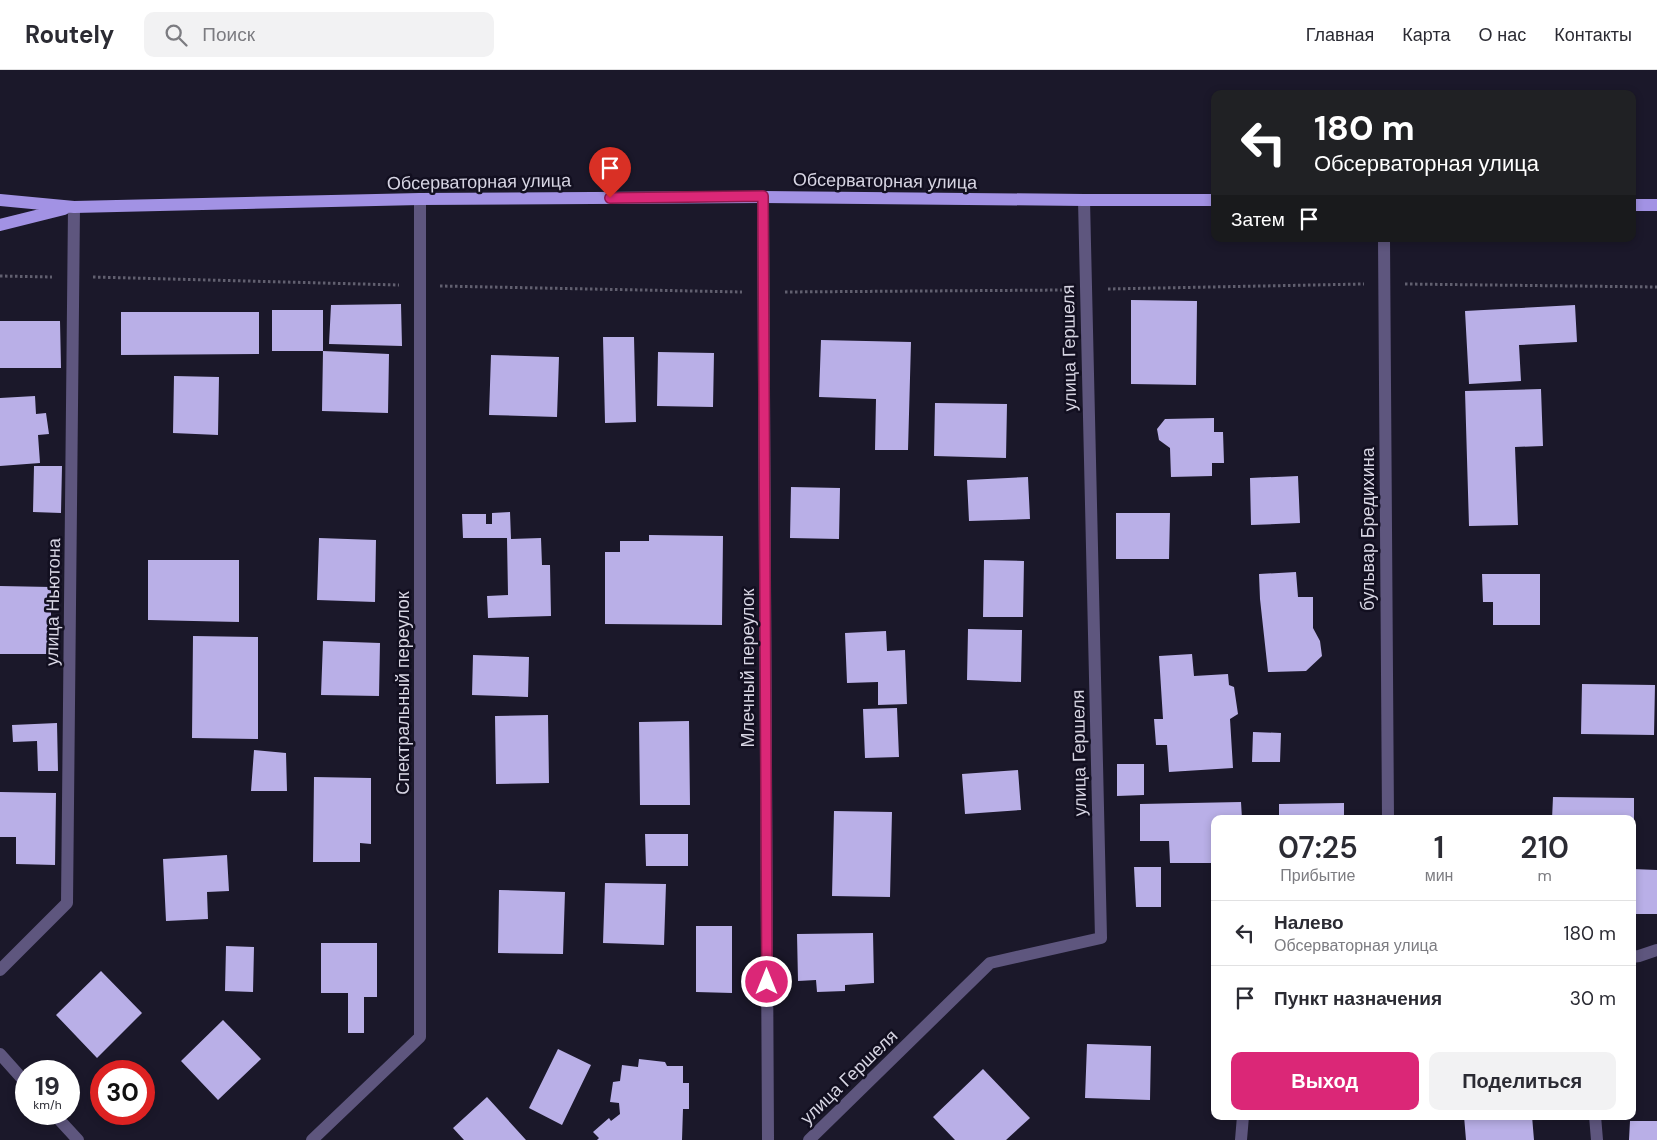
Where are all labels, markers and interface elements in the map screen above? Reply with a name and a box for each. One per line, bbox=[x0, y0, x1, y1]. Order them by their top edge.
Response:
search box bbox=[144, 12, 494, 57]
text: Routely bbox=[25, 19, 114, 50]
icon: search bbox=[162, 21, 190, 49]
text: Поиск bbox=[202, 22, 255, 47]
text: Главная bbox=[1306, 23, 1374, 47]
text: Карта bbox=[1402, 23, 1451, 47]
text: О нас bbox=[1479, 23, 1526, 47]
text: Контакты bbox=[1554, 23, 1632, 47]
text: 180 m bbox=[1314, 105, 1415, 151]
icon: left bbox=[1231, 110, 1296, 175]
pin bbox=[589, 147, 631, 198]
text: Обсерваторная улица bbox=[1314, 149, 1539, 178]
icon: arrive bbox=[596, 154, 624, 182]
street label: Обсерваторная улица bbox=[793, 167, 978, 195]
street label: Обсерваторная улица bbox=[387, 168, 572, 196]
icon: arrive bbox=[1295, 205, 1323, 233]
text: Затем bbox=[1231, 207, 1285, 232]
street label: улица Гершеля bbox=[1056, 284, 1082, 412]
street label: бульвар Бредихина bbox=[1356, 446, 1380, 611]
street label: улица Ньютона bbox=[40, 537, 66, 666]
street label: Млечный переулок bbox=[736, 588, 760, 747]
street label: Спектральный переулок bbox=[391, 591, 415, 795]
street label: улица Гершеля bbox=[1066, 689, 1092, 817]
text: 07:25 bbox=[1278, 828, 1358, 867]
text: 1 bbox=[1434, 828, 1444, 867]
text: 210 bbox=[1520, 828, 1569, 867]
text: Прибытие bbox=[1280, 865, 1355, 886]
text: мин bbox=[1425, 865, 1453, 886]
text: m bbox=[1538, 865, 1552, 886]
text: Налево bbox=[1274, 910, 1344, 935]
icon: left bbox=[1231, 919, 1259, 947]
text: 180 m bbox=[1564, 921, 1616, 946]
text: Обсерваторная улица bbox=[1274, 935, 1438, 956]
position arrow bbox=[740, 955, 792, 1007]
icon: arrive bbox=[1231, 984, 1259, 1012]
text: Пункт назначения bbox=[1274, 986, 1442, 1011]
text: 30 m bbox=[1570, 986, 1616, 1011]
street label: улица Гершеля bbox=[795, 1024, 903, 1130]
button: Выход bbox=[1231, 1052, 1419, 1110]
button: Поделиться bbox=[1429, 1052, 1616, 1110]
speed limit sign: 30 bbox=[90, 1060, 155, 1125]
text: 19 bbox=[35, 1070, 60, 1103]
text: km/h bbox=[33, 1097, 62, 1113]

